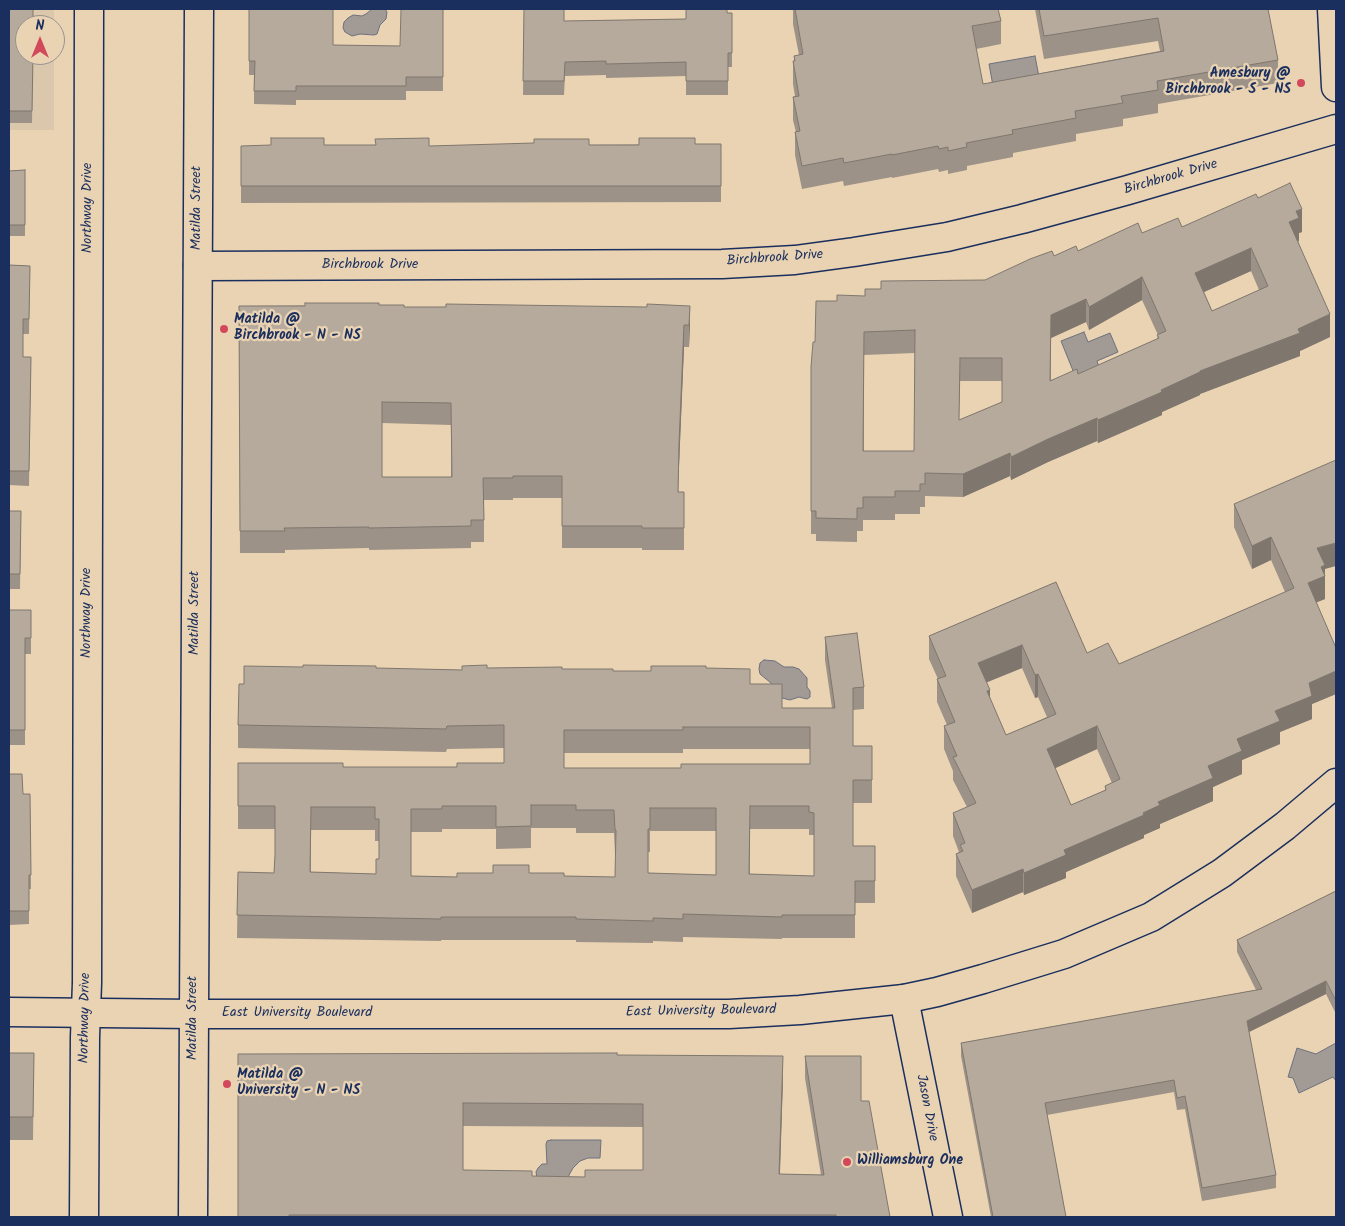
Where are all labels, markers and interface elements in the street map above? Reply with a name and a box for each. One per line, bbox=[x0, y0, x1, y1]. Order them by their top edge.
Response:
north arrow bbox=[15, 15, 65, 65]
text: N bbox=[36, 15, 44, 37]
place label: Amesbury @ Birchbrook - S - NS bbox=[1165, 67, 1291, 100]
marker: Amesbury @ Birchbrook - S - NS bbox=[1295, 77, 1307, 89]
street label: Birchbrook Drive bbox=[1122, 157, 1220, 199]
street label: Northway Drive bbox=[81, 163, 97, 253]
street label: Matilda Street bbox=[190, 166, 206, 250]
street label: Birchbrook Drive bbox=[726, 247, 824, 271]
street label: Birchbrook Drive bbox=[322, 258, 418, 274]
place label: Matilda @ Birchbrook - N - NS bbox=[234, 313, 361, 346]
marker: Matilda @ Birchbrook - N - NS bbox=[218, 323, 230, 335]
street label: Northway Drive bbox=[80, 568, 96, 658]
street label: Matilda Street bbox=[188, 571, 204, 655]
street label: Northway Drive bbox=[77, 972, 95, 1064]
street label: Matilda Street bbox=[186, 976, 202, 1060]
street label: East University Boulevard bbox=[626, 1002, 776, 1022]
street label: East University Boulevard bbox=[222, 1006, 372, 1022]
place label: Matilda @ University - N - NS bbox=[237, 1068, 360, 1100]
street label: Jason Drive bbox=[911, 1073, 941, 1143]
marker: Matilda @ University - N - NS bbox=[221, 1078, 233, 1090]
place label: Williamsburg One bbox=[857, 1154, 963, 1170]
marker: Williamsburg One bbox=[841, 1156, 853, 1168]

